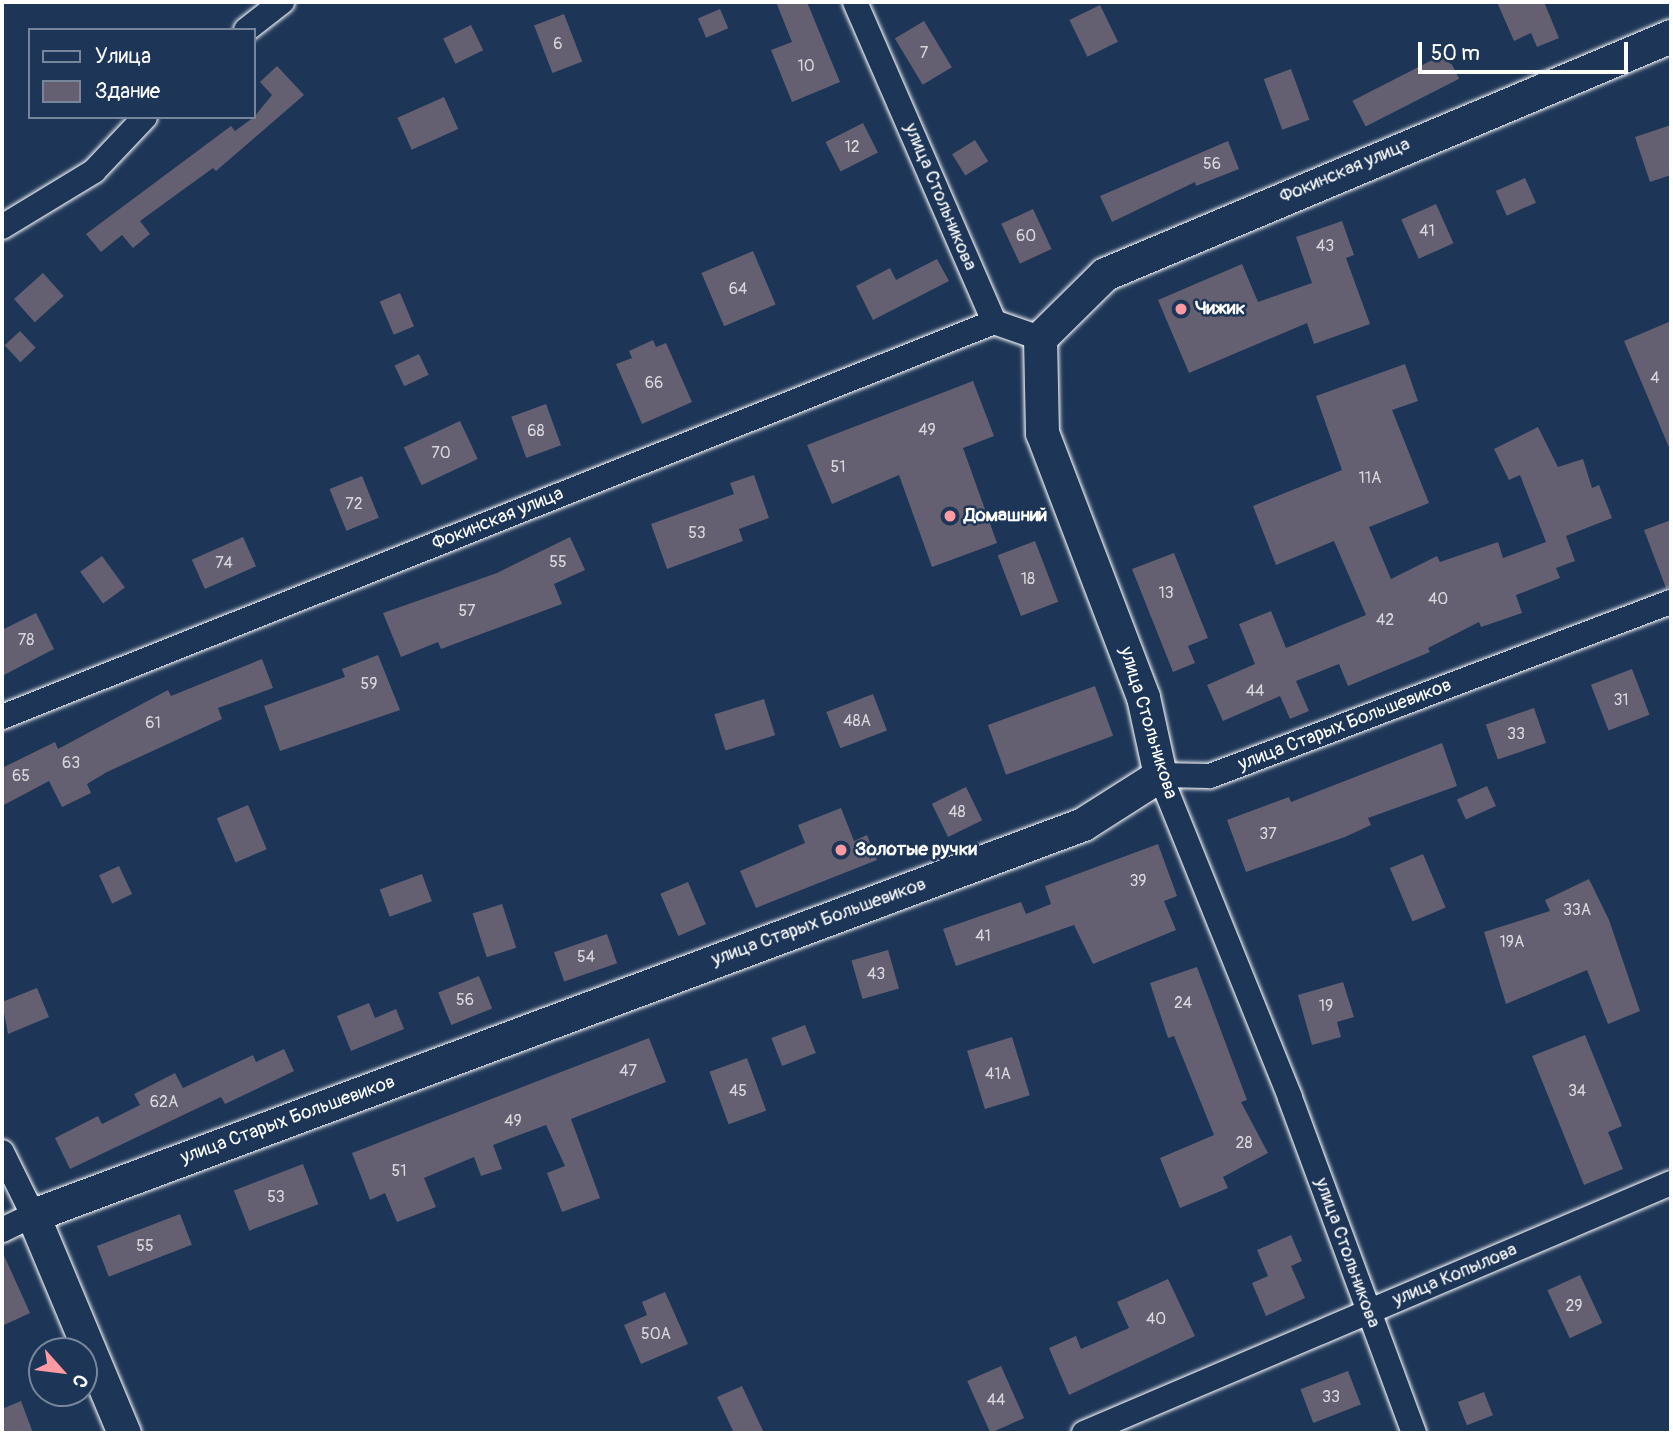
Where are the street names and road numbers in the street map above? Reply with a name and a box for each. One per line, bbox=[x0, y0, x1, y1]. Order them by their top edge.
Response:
street label: улица Стольникова bbox=[899, 120, 981, 274]
street label: Фокинская улица bbox=[1276, 133, 1414, 209]
street label: Фокинская улица bbox=[429, 482, 567, 556]
street label: улица Стольникова bbox=[1114, 644, 1182, 802]
street label: улица Старых Большевиков bbox=[1235, 674, 1455, 776]
street label: улица Старых Большевиков bbox=[709, 873, 929, 971]
street label: улица Старых Большевиков bbox=[178, 1071, 398, 1169]
street label: улица Стольникова bbox=[1309, 1175, 1385, 1331]
street label: улица Копылова bbox=[1389, 1239, 1521, 1311]

